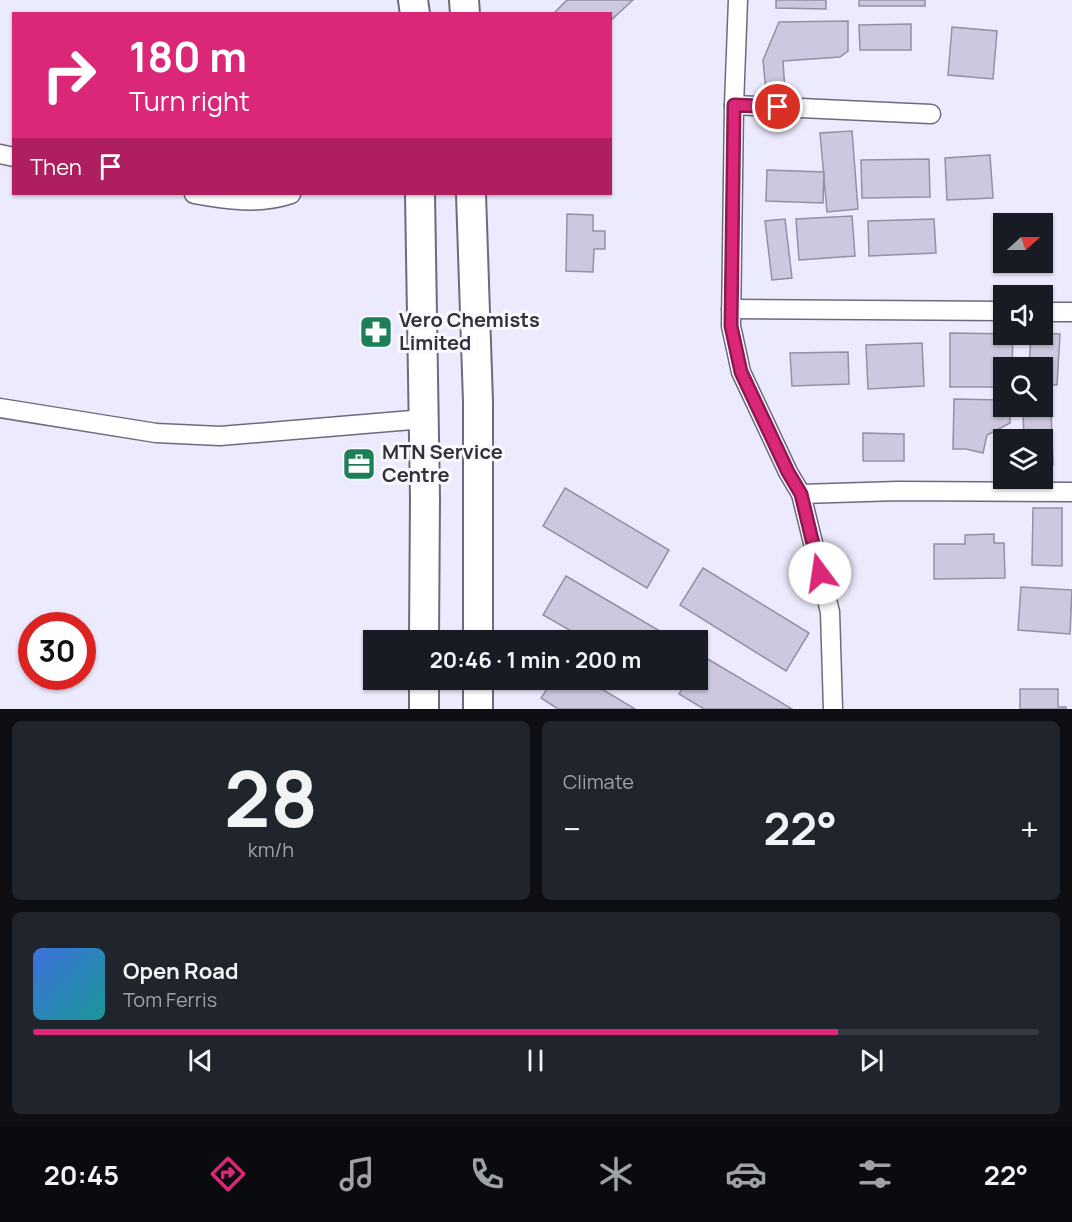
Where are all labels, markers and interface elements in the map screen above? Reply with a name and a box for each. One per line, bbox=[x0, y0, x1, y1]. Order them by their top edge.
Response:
text: 180 m bbox=[129, 27, 247, 85]
icon: right bbox=[30, 36, 108, 114]
pin bbox=[752, 81, 803, 132]
text: Turn right bbox=[129, 82, 250, 119]
icon: arrive bbox=[761, 90, 794, 123]
icon: arrive bbox=[94, 150, 127, 183]
text: Then bbox=[30, 152, 82, 182]
north arrow bbox=[993, 213, 1053, 273]
map controls bbox=[993, 213, 1053, 489]
button: sound bbox=[993, 285, 1053, 345]
place label: Vero Chemists Limited bbox=[399, 306, 540, 356]
pharmacy icon: Vero Chemists Limited bbox=[358, 314, 394, 350]
button: search bbox=[993, 357, 1053, 417]
button: layers bbox=[993, 429, 1053, 489]
place label: MTN Service Centre bbox=[382, 438, 503, 488]
office icon: MTN Service Centre bbox=[341, 446, 377, 482]
position arrow bbox=[788, 541, 852, 605]
speed limit sign: 30 bbox=[18, 612, 96, 690]
text: 20:46 · 1 min · 200 m bbox=[430, 645, 641, 675]
text: 28 bbox=[224, 744, 318, 850]
text: Climate bbox=[563, 768, 634, 795]
text: 22° bbox=[763, 797, 837, 859]
text: − bbox=[563, 806, 581, 851]
text: + bbox=[1020, 806, 1039, 851]
text: km/h bbox=[248, 836, 294, 863]
text: Open Road bbox=[123, 956, 238, 986]
text: Tom Ferris bbox=[123, 986, 217, 1013]
icon: previous bbox=[184, 1044, 217, 1077]
icon: pause bbox=[519, 1044, 552, 1077]
icon: next bbox=[855, 1044, 888, 1077]
icon: directions bbox=[207, 1153, 249, 1195]
icon: music bbox=[336, 1153, 378, 1195]
icon: phone bbox=[466, 1153, 508, 1195]
icon: climate bbox=[595, 1153, 637, 1195]
icon: car bbox=[725, 1153, 767, 1195]
icon: filters bbox=[854, 1153, 896, 1195]
text: 20:45 bbox=[44, 1156, 119, 1193]
text: 22° bbox=[984, 1156, 1028, 1193]

